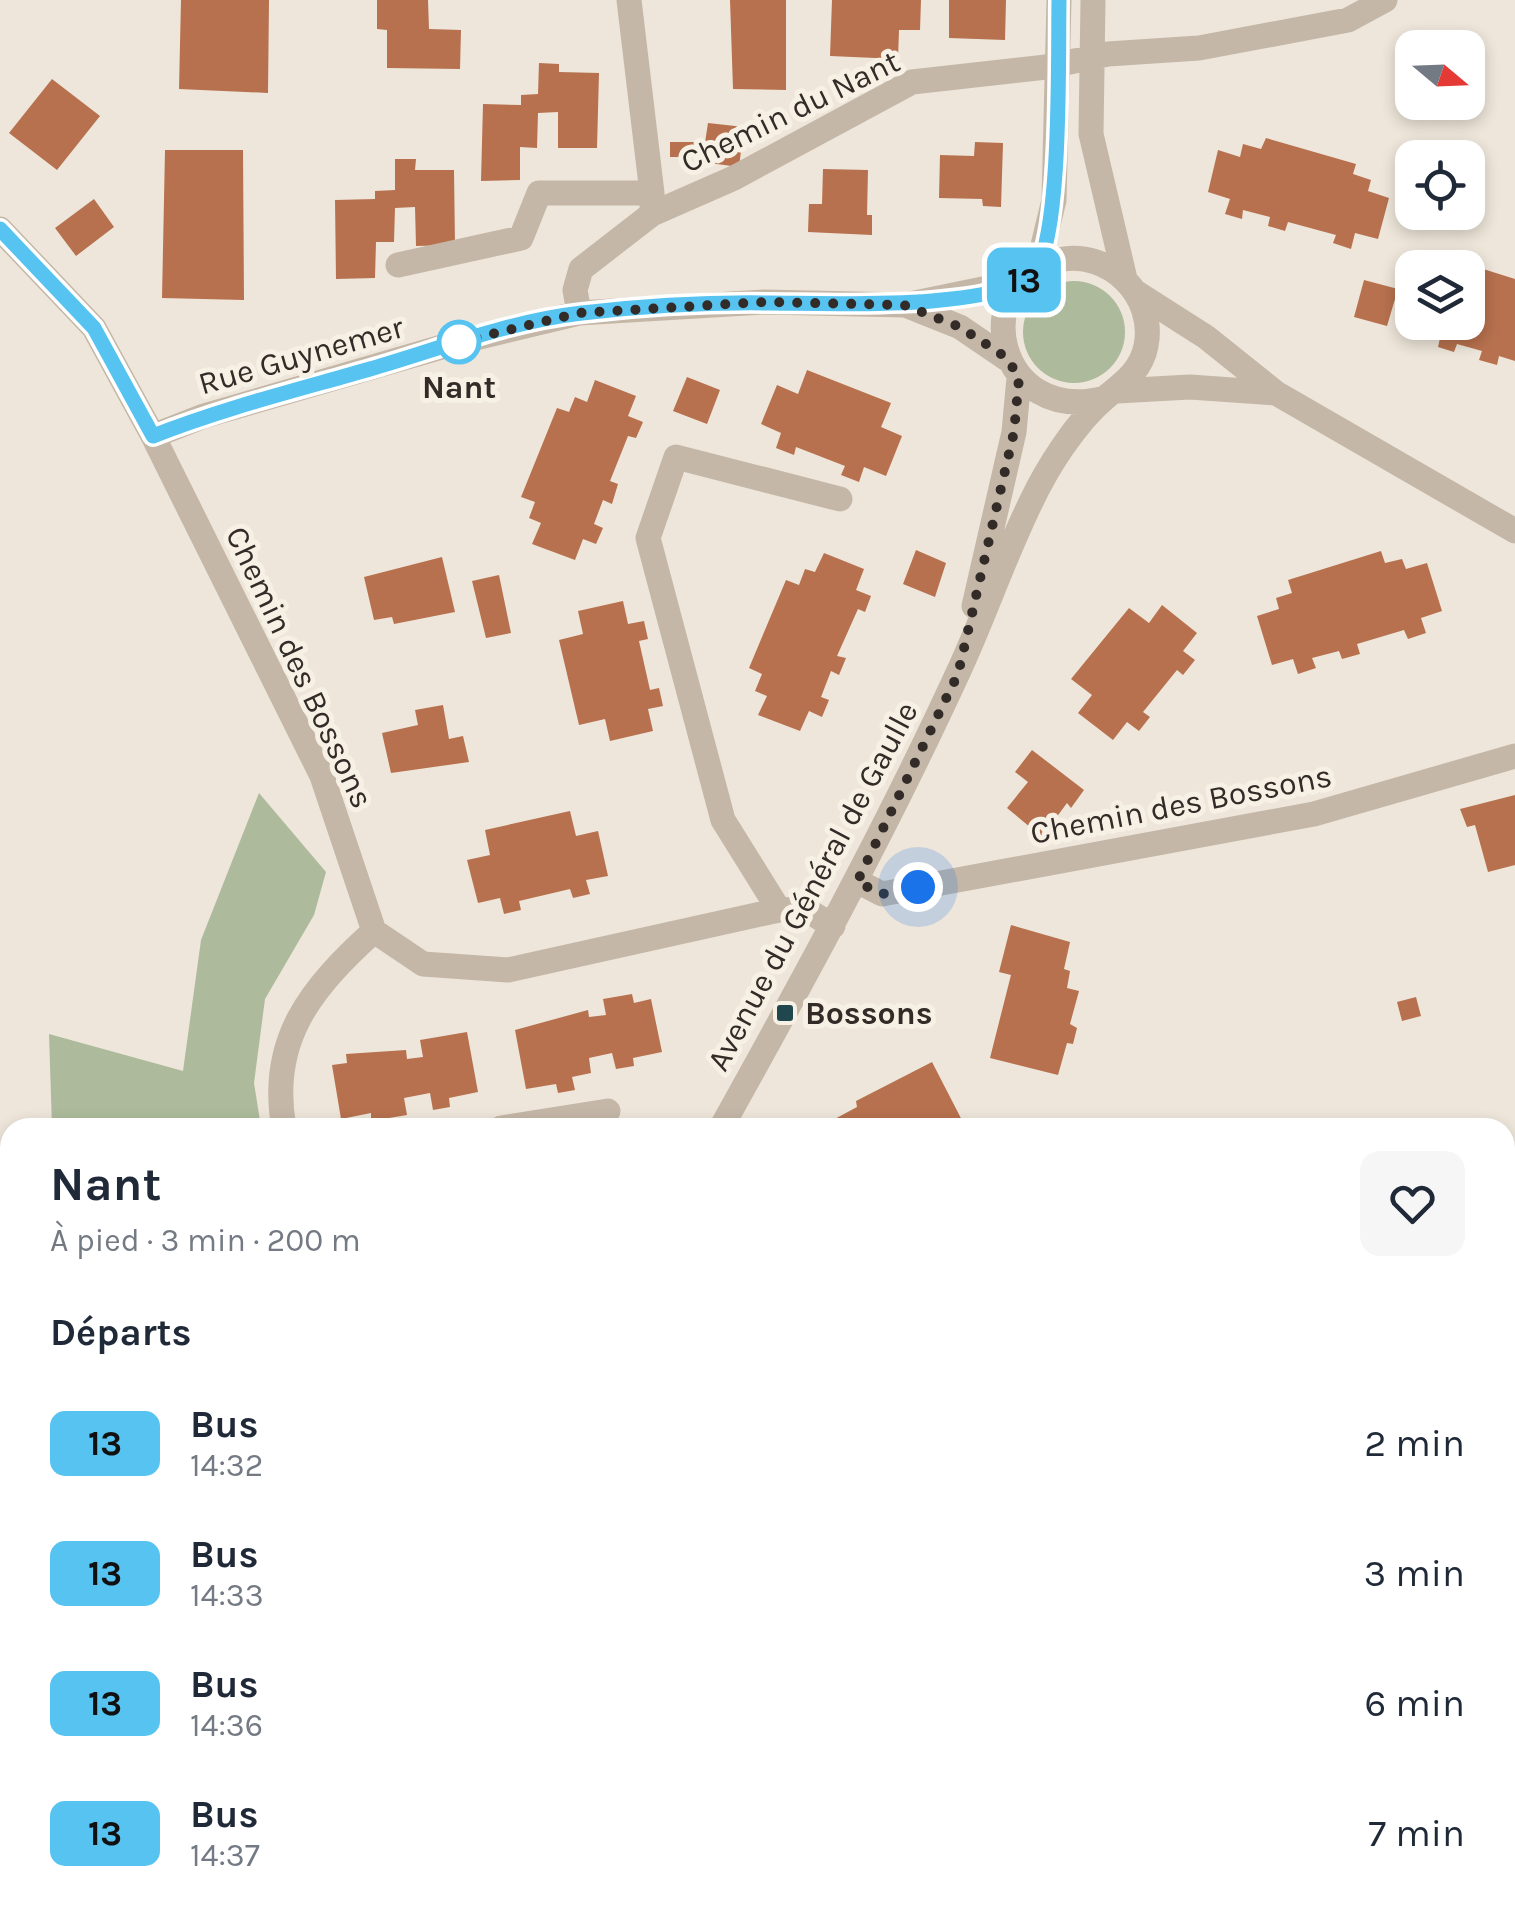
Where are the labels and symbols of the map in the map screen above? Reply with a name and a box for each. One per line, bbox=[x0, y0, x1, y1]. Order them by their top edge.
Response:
north arrow bbox=[1395, 30, 1485, 120]
street label: Chemin du Nant bbox=[675, 43, 906, 180]
line badge: 13 bbox=[979, 248, 1069, 312]
street label: Rue Guynemer bbox=[194, 308, 408, 402]
marker: Nant bbox=[438, 321, 480, 363]
place label: Nant bbox=[422, 369, 496, 406]
street label: Chemin des Bossons bbox=[218, 521, 381, 814]
street label: Avenue du Général de Gaulle bbox=[699, 696, 926, 1077]
street label: Chemin des Bossons bbox=[1027, 757, 1335, 852]
your location bbox=[893, 862, 943, 912]
place label: Bossons bbox=[805, 995, 933, 1032]
marker: Bossons bbox=[774, 1002, 796, 1024]

